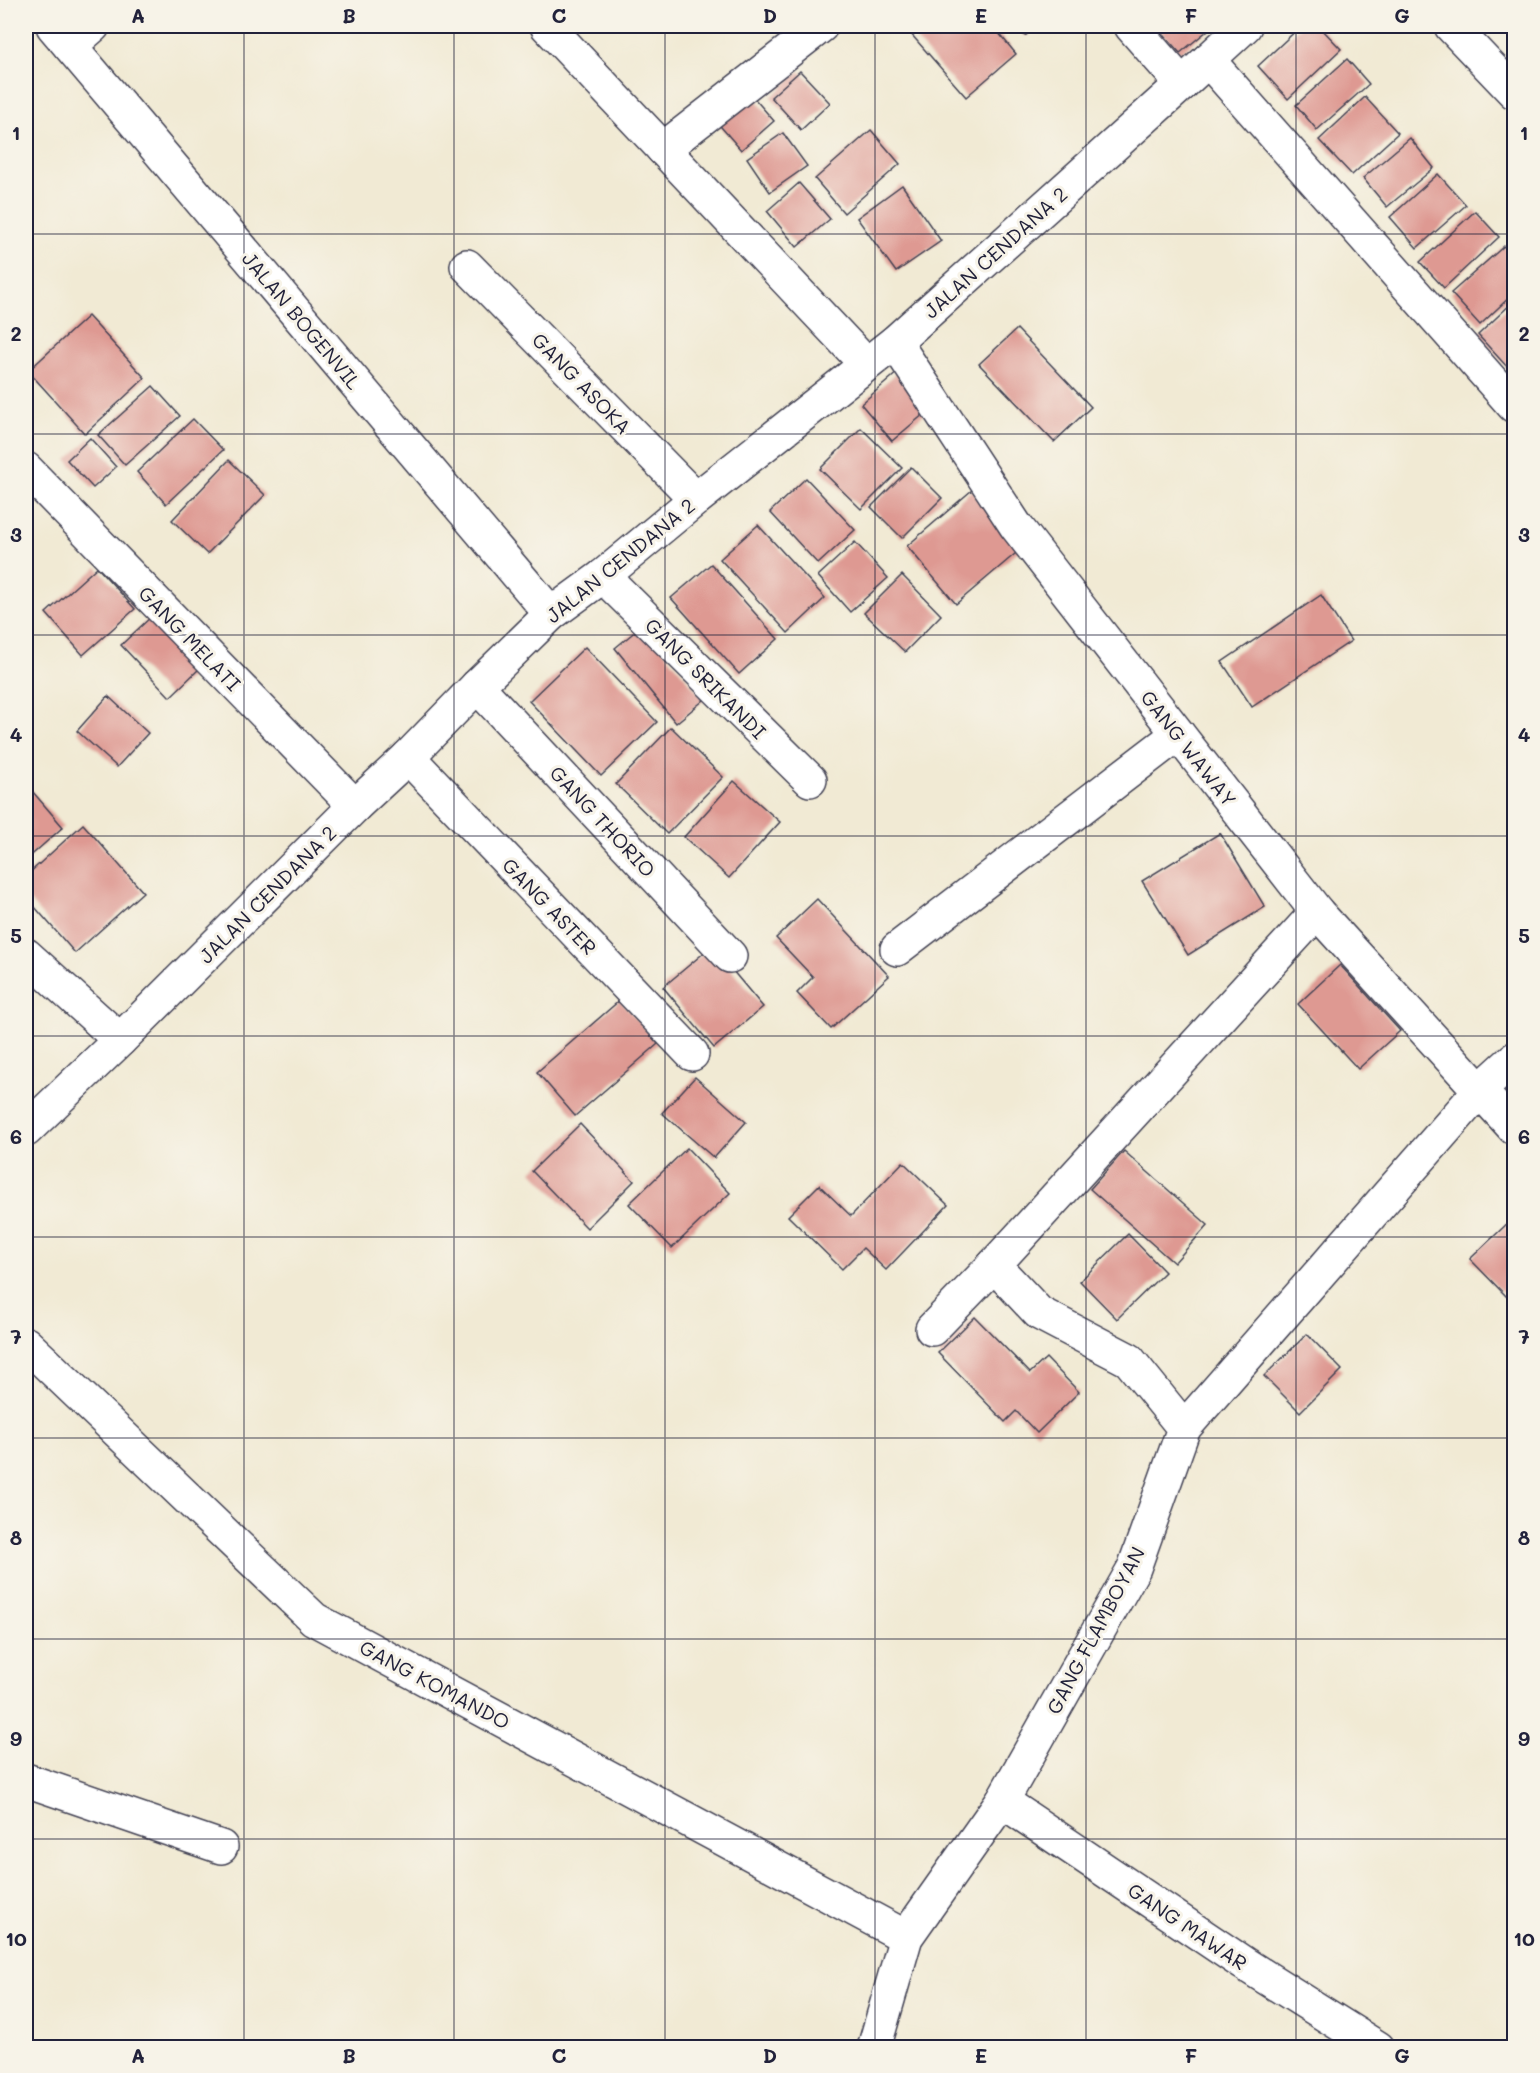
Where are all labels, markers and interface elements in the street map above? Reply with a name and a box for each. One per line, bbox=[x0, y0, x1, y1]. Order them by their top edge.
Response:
text: A bbox=[131, 2, 145, 28]
text: B bbox=[342, 2, 356, 28]
text: C bbox=[552, 2, 567, 28]
text: D bbox=[763, 2, 777, 28]
text: E bbox=[975, 2, 987, 28]
text: F bbox=[1185, 2, 1198, 28]
text: G bbox=[1394, 2, 1410, 28]
text: 1 bbox=[12, 119, 20, 145]
text: 1 bbox=[1520, 119, 1528, 145]
street label: JALAN CENDANA 2 bbox=[918, 181, 1072, 323]
street label: JALAN BOGENVIL bbox=[237, 246, 367, 395]
text: 2 bbox=[10, 320, 22, 346]
text: 2 bbox=[1518, 320, 1530, 346]
street label: GANG ASOKA bbox=[527, 327, 637, 439]
street label: JALAN CENDANA 2 bbox=[540, 492, 700, 628]
text: 3 bbox=[10, 521, 22, 547]
text: 3 bbox=[1518, 521, 1530, 547]
street label: GANG MELATI bbox=[133, 580, 247, 696]
street label: GANG SRIKANDI bbox=[640, 612, 772, 744]
street label: GANG WAWAY bbox=[1135, 685, 1243, 811]
text: 4 bbox=[10, 721, 23, 747]
text: 4 bbox=[1518, 721, 1531, 747]
street label: GANG THORIO bbox=[545, 760, 661, 882]
street label: JALAN CENDANA 2 bbox=[193, 820, 341, 968]
street label: GANG ASTER bbox=[497, 852, 603, 960]
text: 5 bbox=[10, 922, 22, 948]
text: 5 bbox=[1518, 922, 1530, 948]
text: 6 bbox=[10, 1123, 22, 1149]
text: 6 bbox=[1518, 1123, 1530, 1149]
text: 7 bbox=[10, 1323, 22, 1349]
text: 7 bbox=[1518, 1323, 1530, 1349]
text: 8 bbox=[10, 1524, 22, 1550]
text: 8 bbox=[1518, 1524, 1530, 1550]
street label: GANG FLAMBOYAN bbox=[1040, 1542, 1150, 1718]
street label: GANG KOMANDO bbox=[355, 1633, 515, 1735]
text: 9 bbox=[10, 1725, 22, 1751]
text: 9 bbox=[1518, 1725, 1530, 1751]
street label: GANG MAWAR bbox=[1123, 1876, 1253, 1976]
text: 10 bbox=[5, 1925, 27, 1951]
text: 10 bbox=[1513, 1925, 1535, 1951]
text: A bbox=[131, 2042, 145, 2068]
text: B bbox=[342, 2042, 356, 2068]
text: C bbox=[552, 2042, 567, 2068]
text: D bbox=[763, 2042, 777, 2068]
text: E bbox=[975, 2042, 987, 2068]
text: F bbox=[1185, 2042, 1198, 2068]
text: G bbox=[1394, 2042, 1410, 2068]

